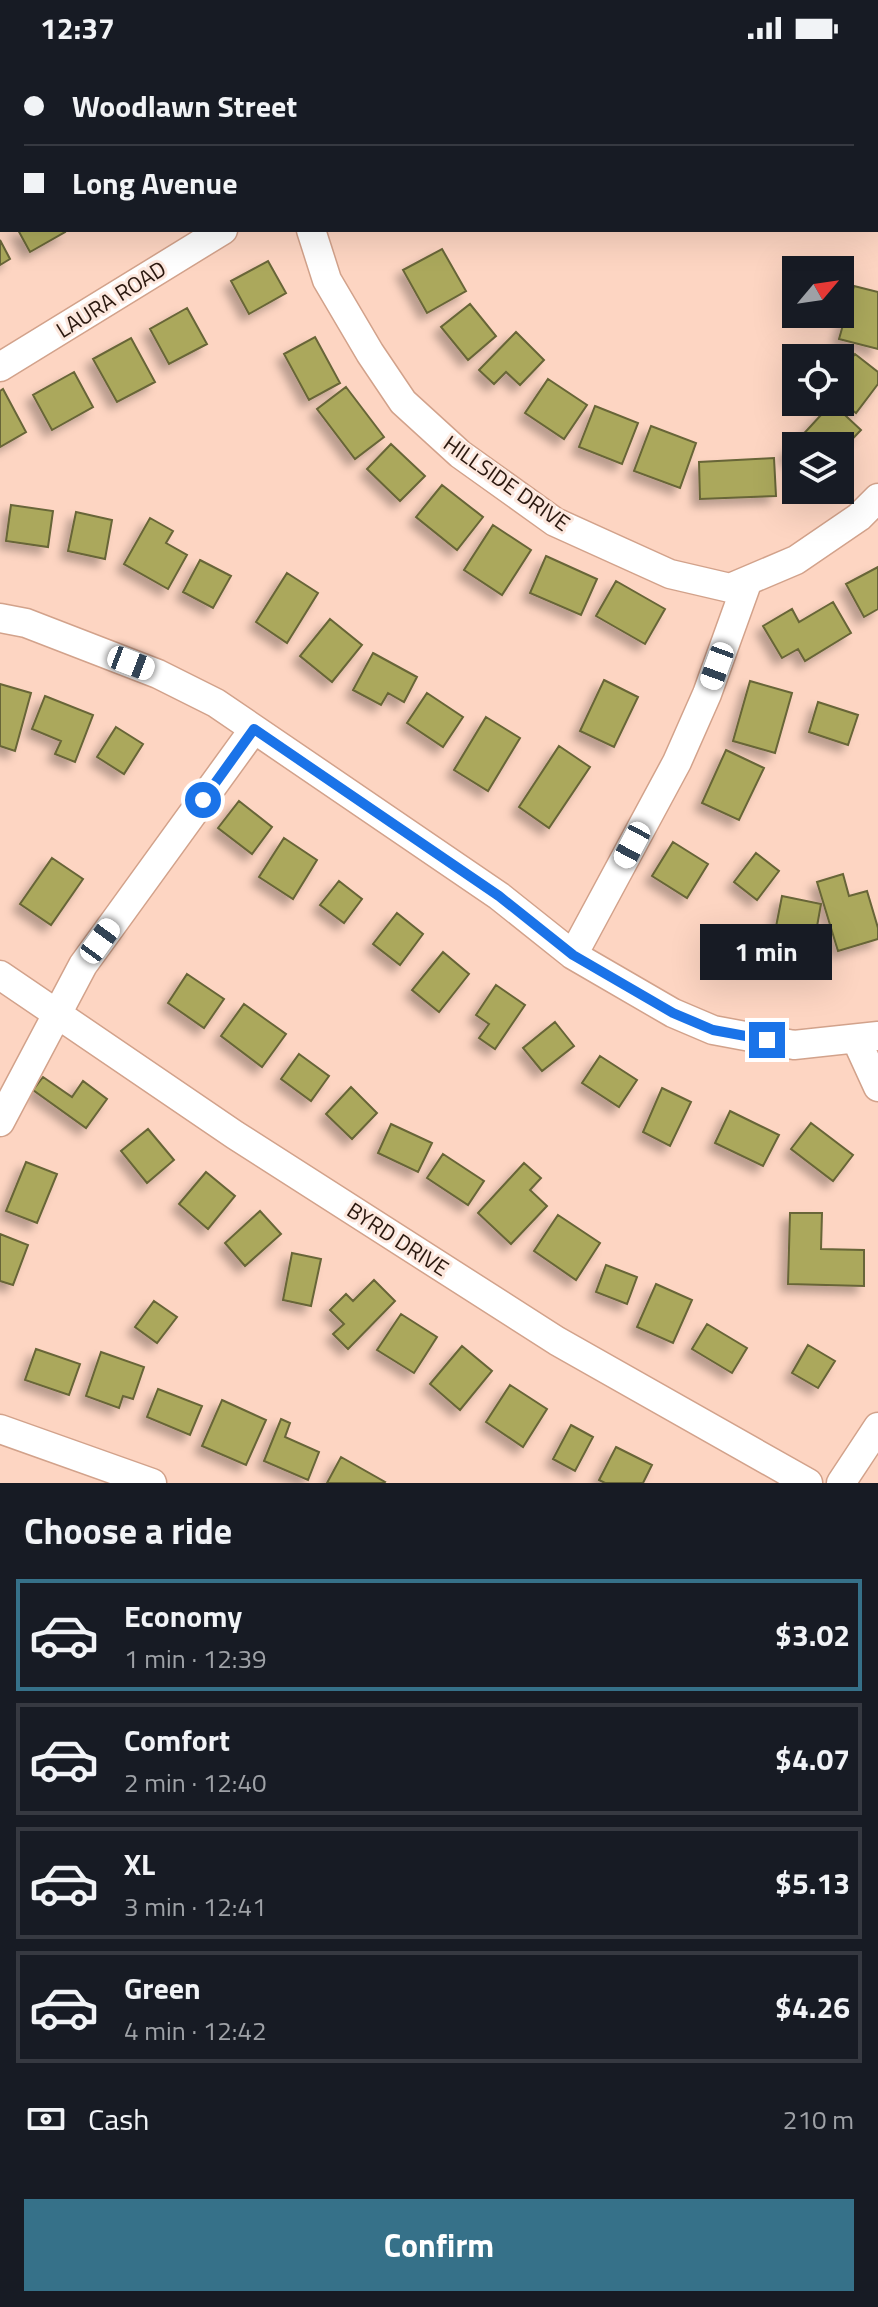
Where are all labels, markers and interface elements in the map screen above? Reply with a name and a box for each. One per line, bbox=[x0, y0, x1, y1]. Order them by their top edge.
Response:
text: 12:37 bbox=[40, 5, 115, 51]
text: Woodlawn Street bbox=[72, 83, 297, 129]
text: Long Avenue bbox=[72, 160, 237, 206]
street label: LAURA ROAD bbox=[49, 252, 173, 346]
north arrow bbox=[782, 256, 854, 328]
map controls bbox=[782, 256, 854, 504]
button: locate bbox=[782, 344, 854, 416]
street label: HILLSIDE DRIVE bbox=[437, 427, 577, 539]
button: layers bbox=[782, 432, 854, 504]
car bbox=[698, 639, 736, 693]
car bbox=[104, 643, 158, 683]
route start bbox=[185, 782, 221, 818]
car bbox=[610, 818, 654, 872]
car bbox=[76, 915, 124, 967]
callout: 1 min bbox=[701, 924, 833, 980]
text: 1 min bbox=[734, 932, 798, 971]
route end bbox=[749, 1022, 785, 1058]
street label: BYRD DRIVE bbox=[340, 1193, 456, 1285]
text: Choose a ride bbox=[24, 1503, 232, 1558]
text: Economy bbox=[124, 1593, 242, 1639]
icon: car bbox=[28, 1599, 100, 1671]
text: $3.02 bbox=[775, 1612, 850, 1658]
text: 1 min · 12:39 bbox=[124, 1639, 267, 1678]
text: Comfort bbox=[124, 1717, 230, 1763]
icon: car bbox=[28, 1723, 100, 1795]
text: $4.07 bbox=[775, 1736, 850, 1782]
text: 2 min · 12:40 bbox=[124, 1763, 267, 1802]
text: XL bbox=[124, 1841, 155, 1887]
icon: car bbox=[28, 1847, 100, 1919]
text: $5.13 bbox=[775, 1860, 850, 1906]
text: 3 min · 12:41 bbox=[124, 1887, 267, 1926]
text: Green bbox=[124, 1965, 201, 2011]
icon: car bbox=[28, 1971, 100, 2043]
text: $4.26 bbox=[775, 1984, 850, 2030]
text: 4 min · 12:42 bbox=[124, 2011, 267, 2050]
text: Cash bbox=[88, 2096, 149, 2142]
icon: cash bbox=[24, 2097, 68, 2141]
text: 210 m bbox=[783, 2100, 854, 2139]
button: Confirm bbox=[24, 2199, 854, 2291]

